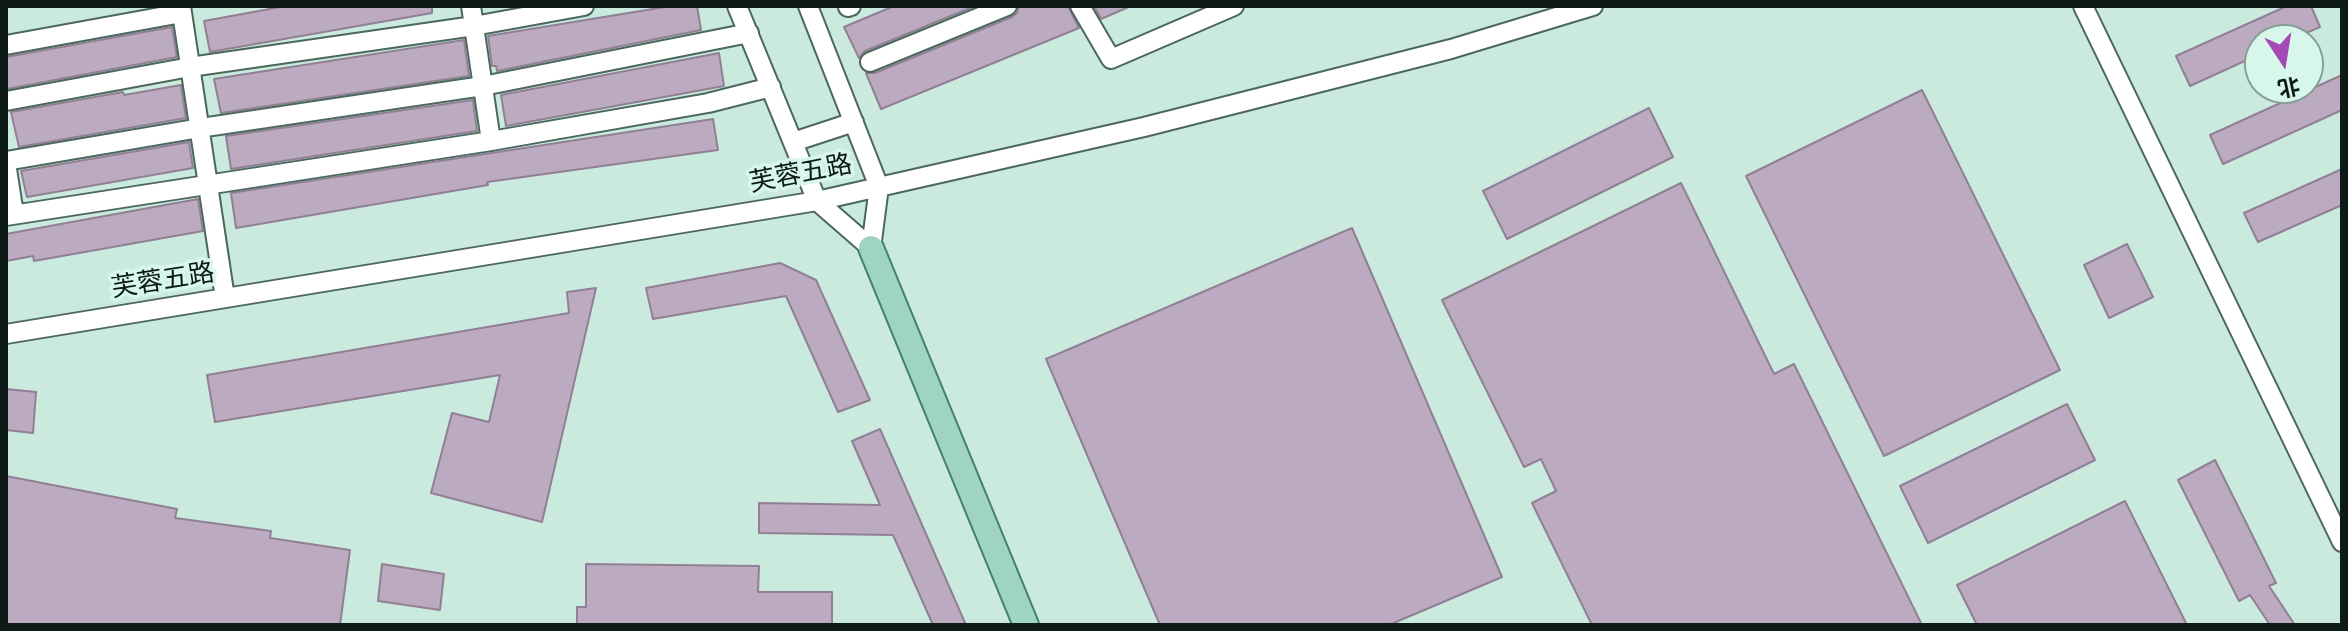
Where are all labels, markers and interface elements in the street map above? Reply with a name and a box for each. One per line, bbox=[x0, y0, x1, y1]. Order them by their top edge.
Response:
north arrow bbox=[2244, 24, 2324, 104]
text: 北 bbox=[2275, 71, 2302, 102]
street label: 芙蓉五路 bbox=[747, 150, 855, 200]
street label: 芙蓉五路 bbox=[109, 258, 217, 306]

